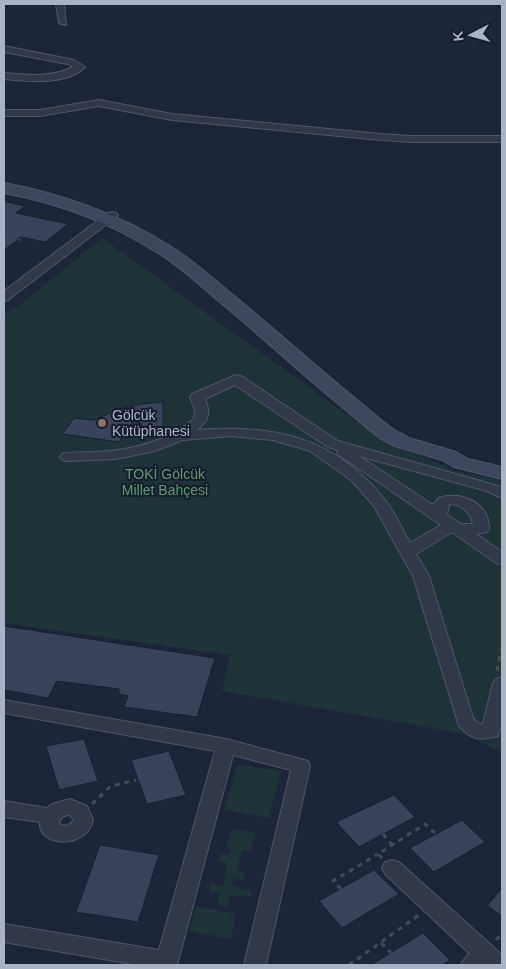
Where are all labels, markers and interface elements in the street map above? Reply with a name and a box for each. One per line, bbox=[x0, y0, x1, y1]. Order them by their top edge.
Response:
north arrow bbox=[446, 10, 496, 60]
text: K bbox=[450, 30, 467, 42]
place label: Gölcük Kütüphanesi bbox=[112, 407, 190, 439]
marker: Gölcük Kütüphanesi bbox=[96, 417, 108, 429]
park label: TOKİ Gölcük Millet Bahçesi bbox=[122, 465, 208, 498]

